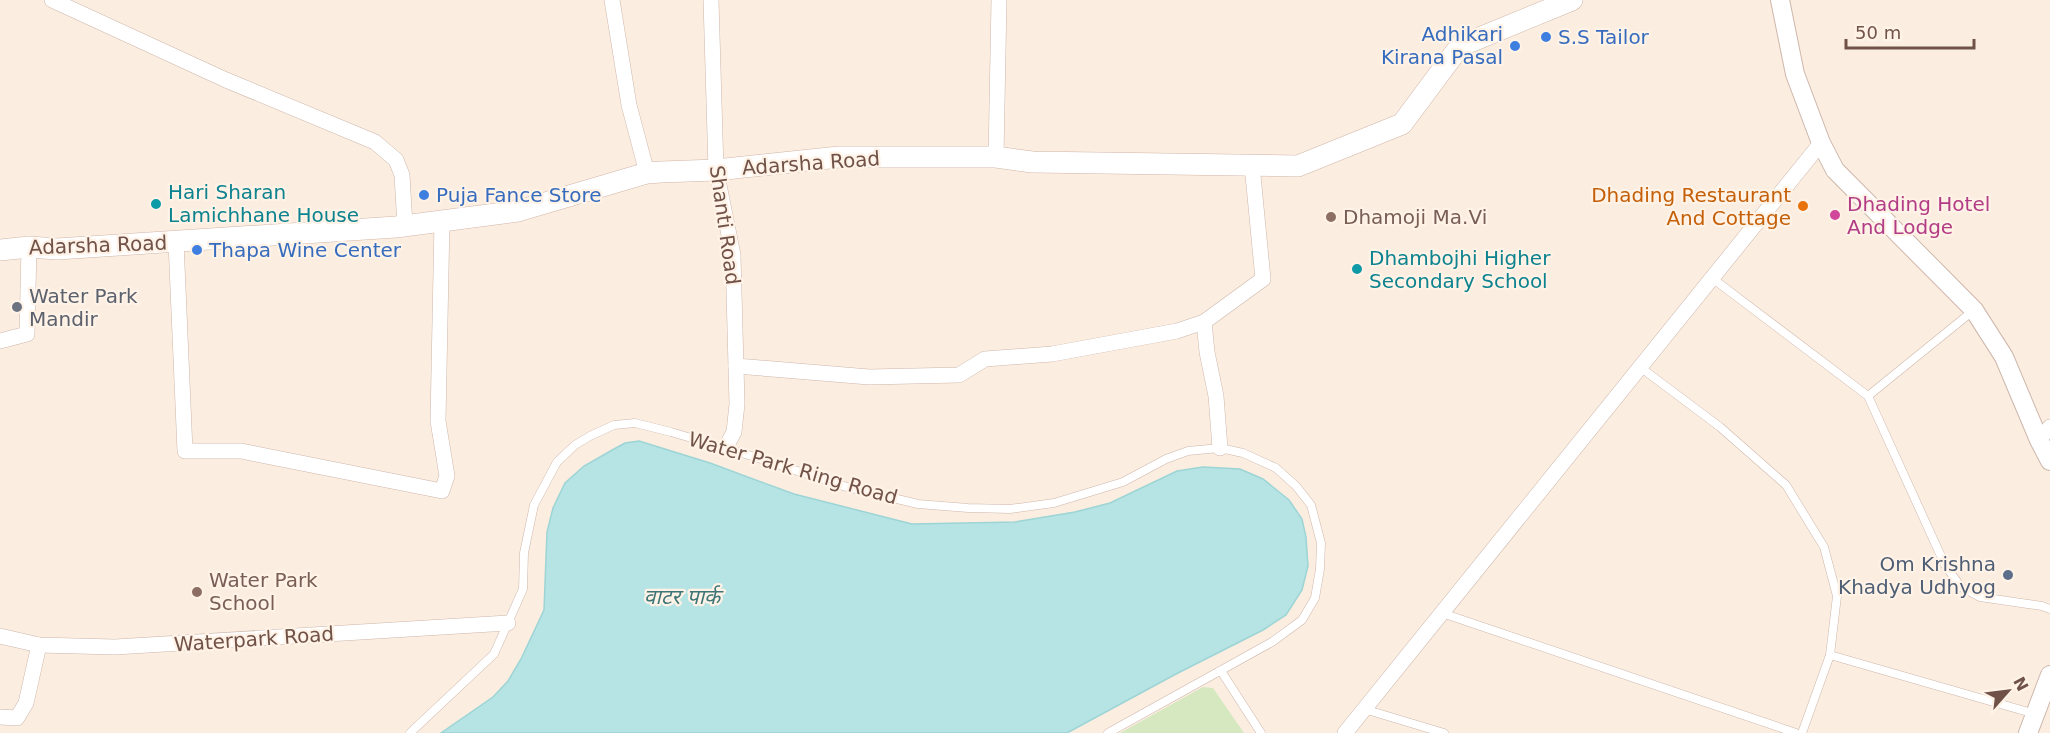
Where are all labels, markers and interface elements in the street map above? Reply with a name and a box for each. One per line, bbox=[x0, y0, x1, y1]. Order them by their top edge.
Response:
scale bar bbox=[1846, 12, 1974, 50]
place label: Adhikari Kirana Pasal bbox=[1381, 22, 1503, 69]
text: 50 m bbox=[1855, 22, 1901, 43]
place label: S.S Tailor bbox=[1558, 25, 1650, 49]
marker: S.S Tailor bbox=[1539, 30, 1553, 44]
marker: Adhikari Kirana Pasal bbox=[1508, 39, 1522, 53]
street label: Adarsha Road bbox=[741, 146, 881, 180]
street label: Shanti Road bbox=[705, 164, 745, 286]
place label: Hari Sharan Lamichhane House bbox=[168, 180, 359, 227]
place label: Puja Fance Store bbox=[436, 183, 602, 207]
place label: Dhading Restaurant And Cottage bbox=[1591, 183, 1791, 230]
marker: Puja Fance Store bbox=[417, 188, 431, 202]
place label: Dhading Hotel And Lodge bbox=[1847, 192, 1990, 239]
marker: Hari Sharan Lamichhane House bbox=[149, 197, 163, 211]
marker: Dhading Restaurant And Cottage bbox=[1796, 199, 1810, 213]
place label: Dhamoji Ma.Vi bbox=[1343, 205, 1487, 229]
marker: Dhading Hotel And Lodge bbox=[1828, 208, 1842, 222]
marker: Dhamoji Ma.Vi bbox=[1324, 210, 1338, 224]
street label: Adarsha Road bbox=[28, 231, 168, 259]
place label: Thapa Wine Center bbox=[208, 238, 402, 262]
marker: Thapa Wine Center bbox=[190, 243, 204, 257]
place label: Dhambojhi Higher Secondary School bbox=[1369, 246, 1551, 293]
marker: Dhambojhi Higher Secondary School bbox=[1350, 262, 1364, 276]
place label: Water Park Mandir bbox=[29, 284, 138, 331]
marker: Water Park Mandir bbox=[10, 300, 24, 314]
street label: Water Park Ring Road bbox=[686, 427, 900, 509]
place label: Om Krishna Khadya Udhyog bbox=[1838, 552, 1996, 599]
place label: Water Park School bbox=[209, 568, 318, 615]
marker: Om Krishna Khadya Udhyog bbox=[2001, 568, 2015, 582]
marker: Water Park School bbox=[190, 585, 204, 599]
water label: वाटर पार्क bbox=[644, 585, 724, 609]
street label: Waterpark Road bbox=[173, 621, 335, 657]
north arrow bbox=[1978, 661, 2038, 721]
text: N bbox=[2009, 674, 2032, 695]

